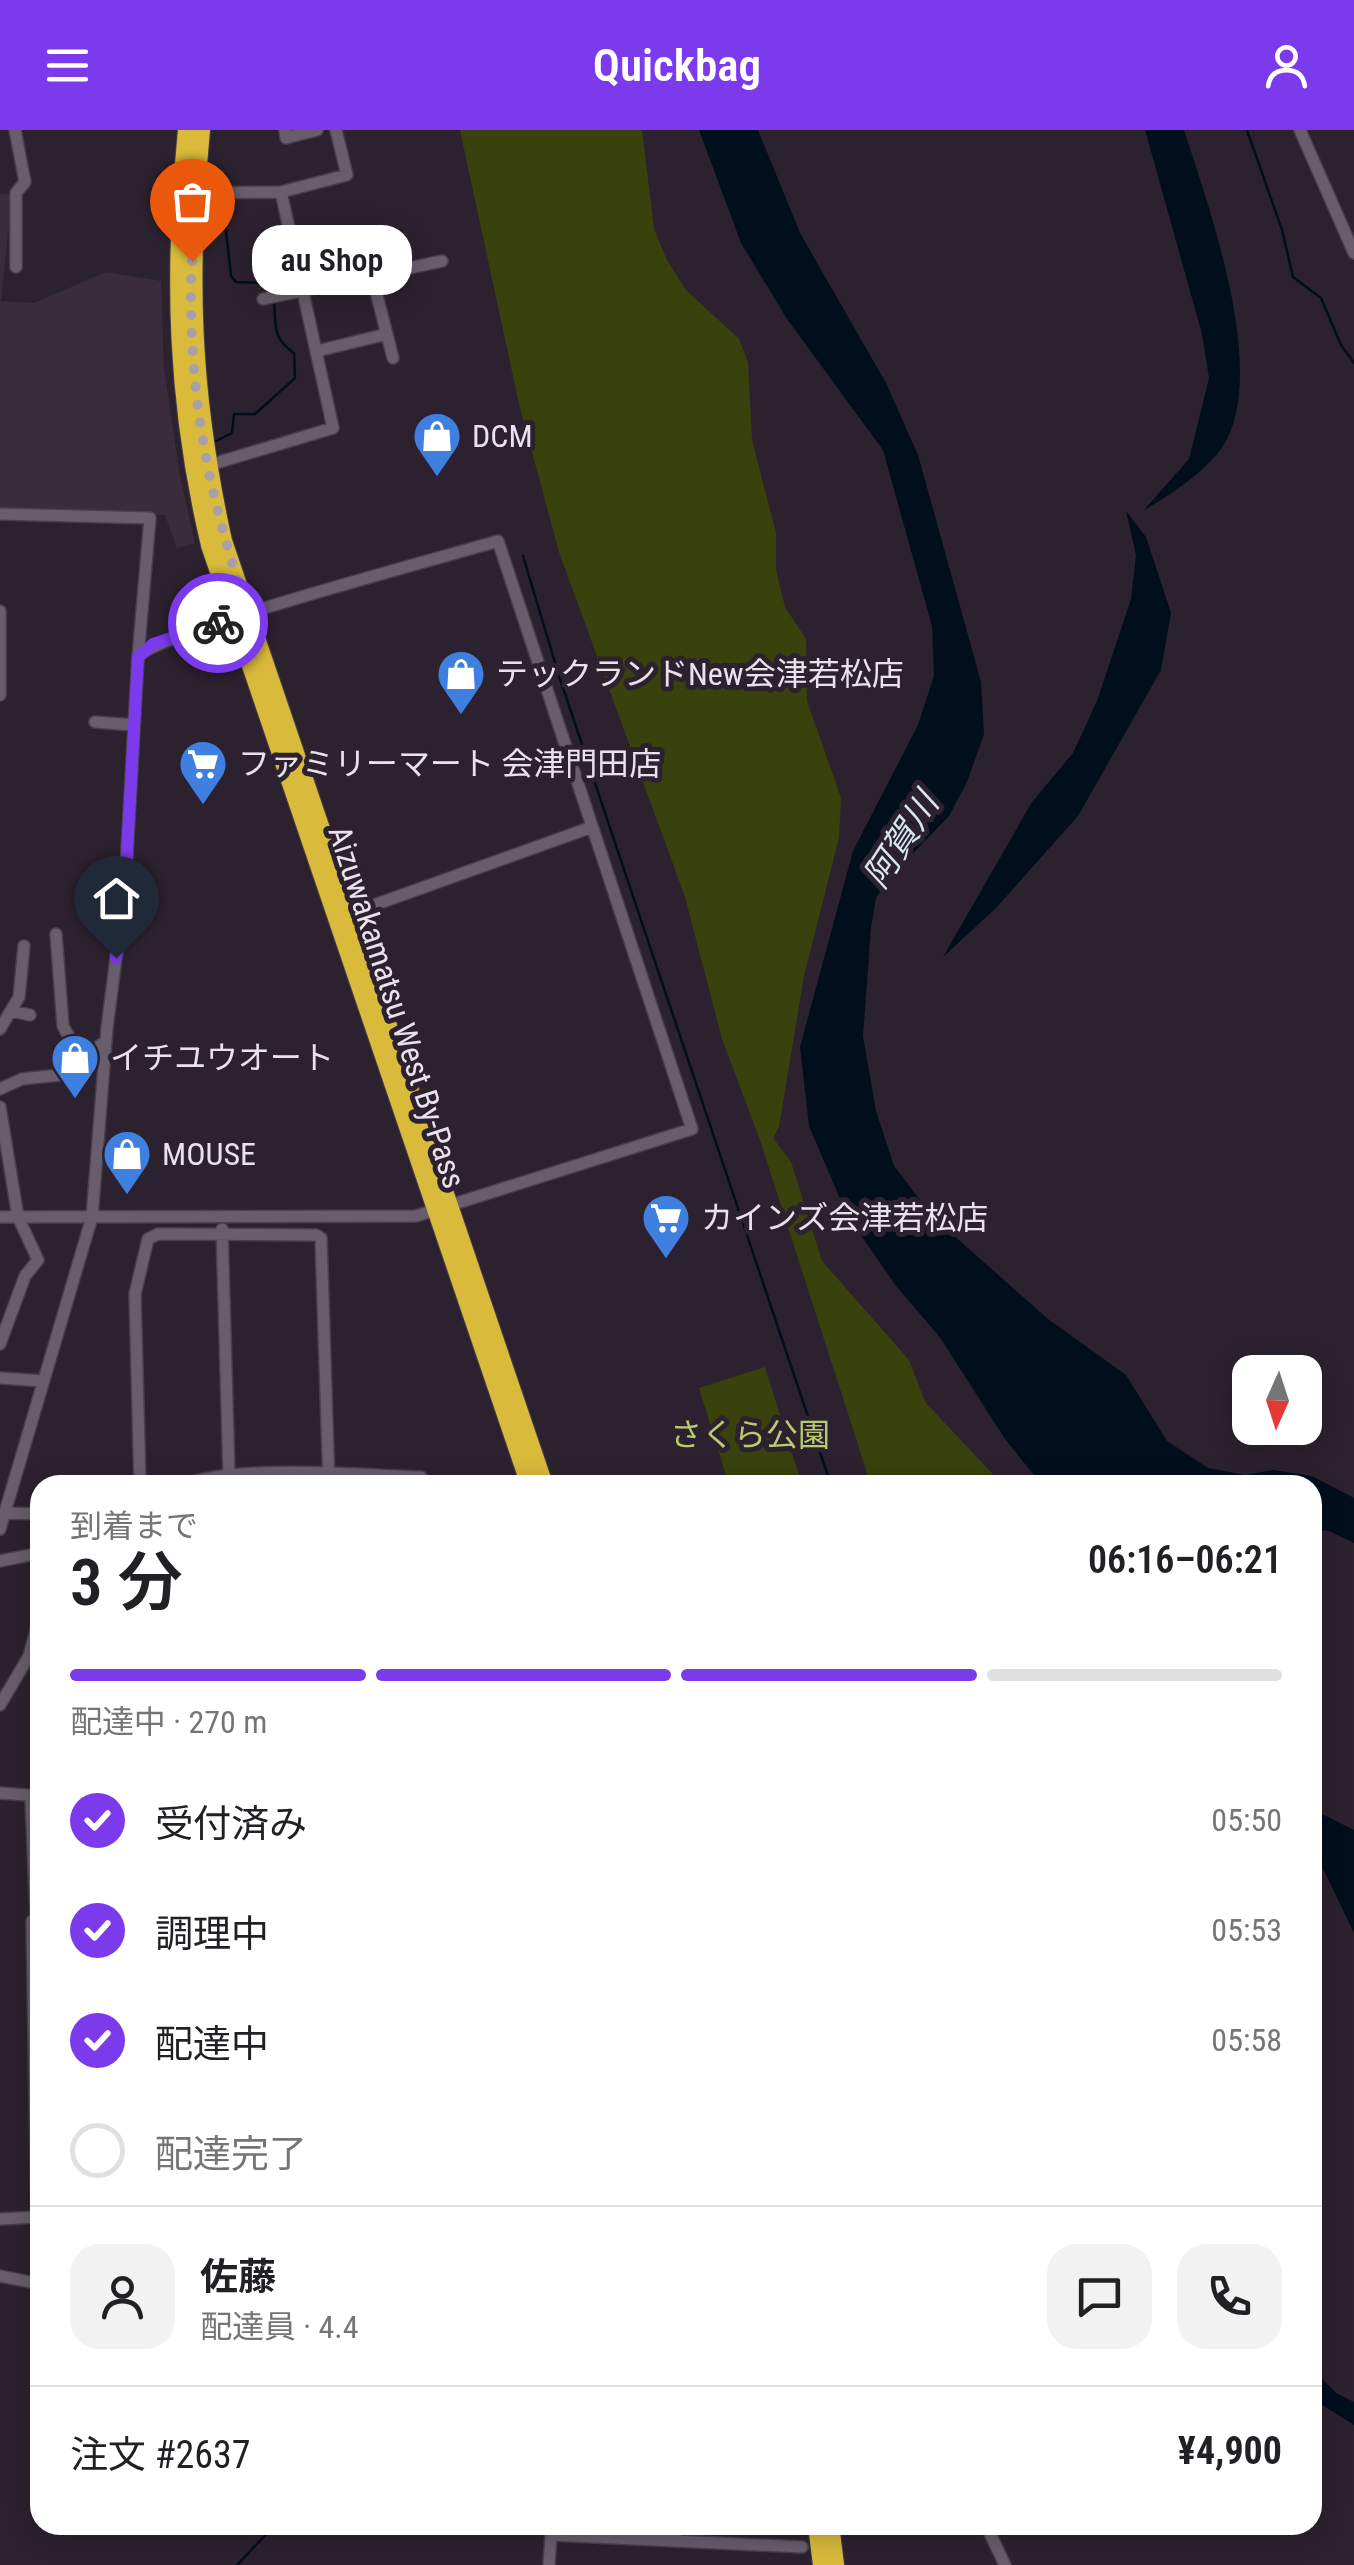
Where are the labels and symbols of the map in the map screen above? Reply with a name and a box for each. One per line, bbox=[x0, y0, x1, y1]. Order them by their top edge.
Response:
pin bbox=[150, 159, 235, 262]
callout: au Shop bbox=[252, 226, 412, 296]
shop icon: DCM bbox=[411, 410, 463, 478]
place label: DCM bbox=[472, 417, 533, 455]
courier bbox=[168, 573, 268, 673]
shop icon: テックランドNew会津若松店 bbox=[435, 648, 487, 716]
place label: テックランドNew会津若松店 bbox=[496, 655, 904, 693]
supermarket icon: ファミリーマート 会津門田店 bbox=[177, 738, 229, 806]
place label: ファミリーマート 会津門田店 bbox=[238, 745, 661, 783]
water label: 阿賀川 bbox=[856, 782, 949, 895]
street label: Aizuwakamatsu West By-Pass bbox=[320, 821, 474, 1193]
pin bbox=[74, 856, 159, 959]
shop icon: イチユウオート bbox=[49, 1032, 101, 1100]
place label: イチユウオート bbox=[110, 1039, 334, 1077]
shop icon: MOUSE bbox=[101, 1128, 153, 1196]
place label: MOUSE bbox=[162, 1135, 256, 1173]
supermarket icon: カインズ会津若松店 bbox=[640, 1192, 692, 1260]
place label: カインズ会津若松店 bbox=[701, 1199, 988, 1237]
north arrow bbox=[1232, 1355, 1322, 1445]
park label: さくら公園 bbox=[670, 1416, 830, 1454]

